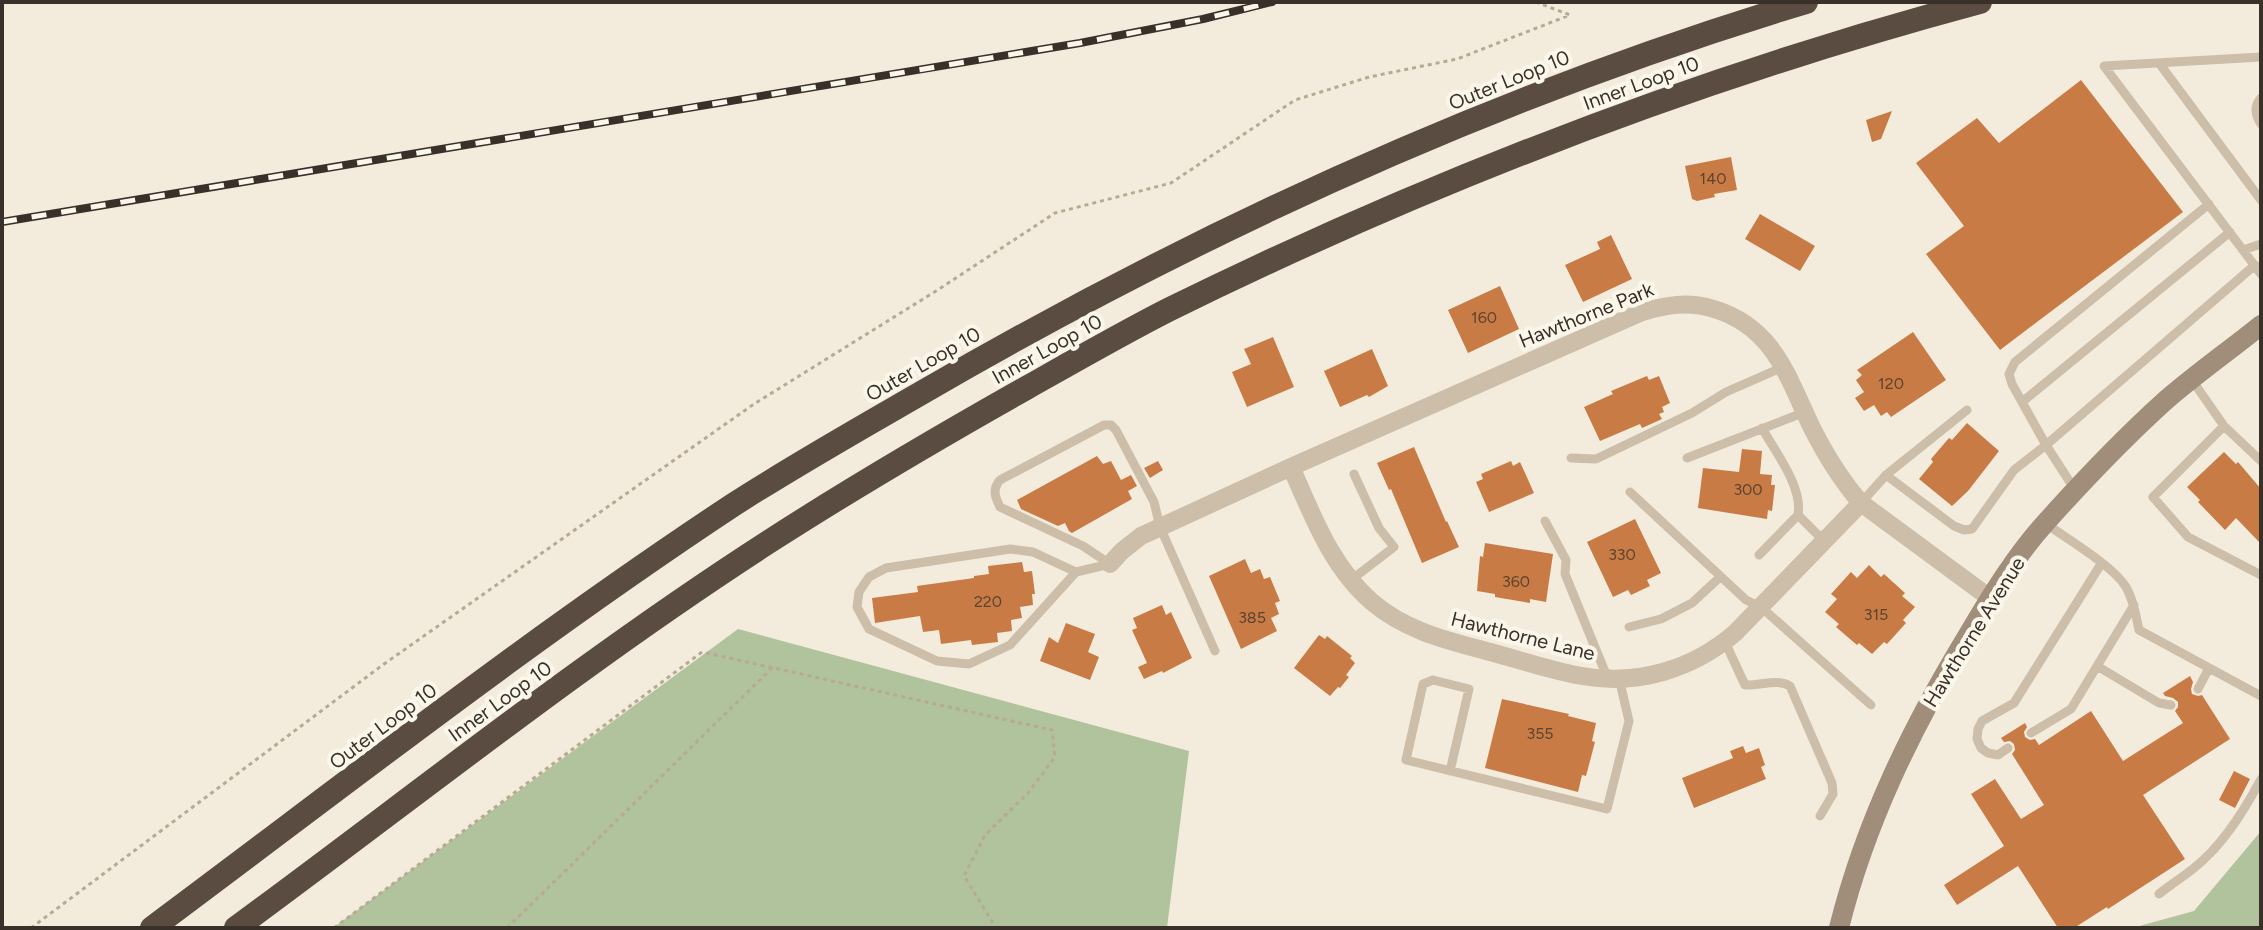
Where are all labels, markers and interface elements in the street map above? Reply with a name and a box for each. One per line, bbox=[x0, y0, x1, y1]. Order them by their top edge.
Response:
street label: Outer Loop 10 bbox=[1445, 45, 1573, 115]
street label: Inner Loop 10 bbox=[1580, 51, 1702, 115]
house number: 140 bbox=[1700, 169, 1726, 188]
street label: Hawthorne Park bbox=[1515, 277, 1657, 353]
house number: 160 bbox=[1471, 308, 1497, 327]
street label: Inner Loop 10 bbox=[988, 309, 1106, 389]
street label: Outer Loop 10 bbox=[861, 322, 985, 406]
house number: 120 bbox=[1878, 374, 1904, 393]
house number: 300 bbox=[1733, 480, 1763, 499]
house number: 330 bbox=[1608, 545, 1636, 564]
street label: Hawthorne Avenue bbox=[1918, 552, 2030, 711]
house number: 360 bbox=[1502, 572, 1530, 591]
house number: 220 bbox=[974, 592, 1002, 611]
house number: 315 bbox=[1864, 605, 1888, 624]
street label: Hawthorne Lane bbox=[1449, 607, 1598, 666]
house number: 385 bbox=[1238, 608, 1266, 627]
street label: Inner Loop 10 bbox=[444, 655, 556, 747]
street label: Outer Loop 10 bbox=[325, 678, 441, 774]
house number: 355 bbox=[1526, 724, 1554, 743]

